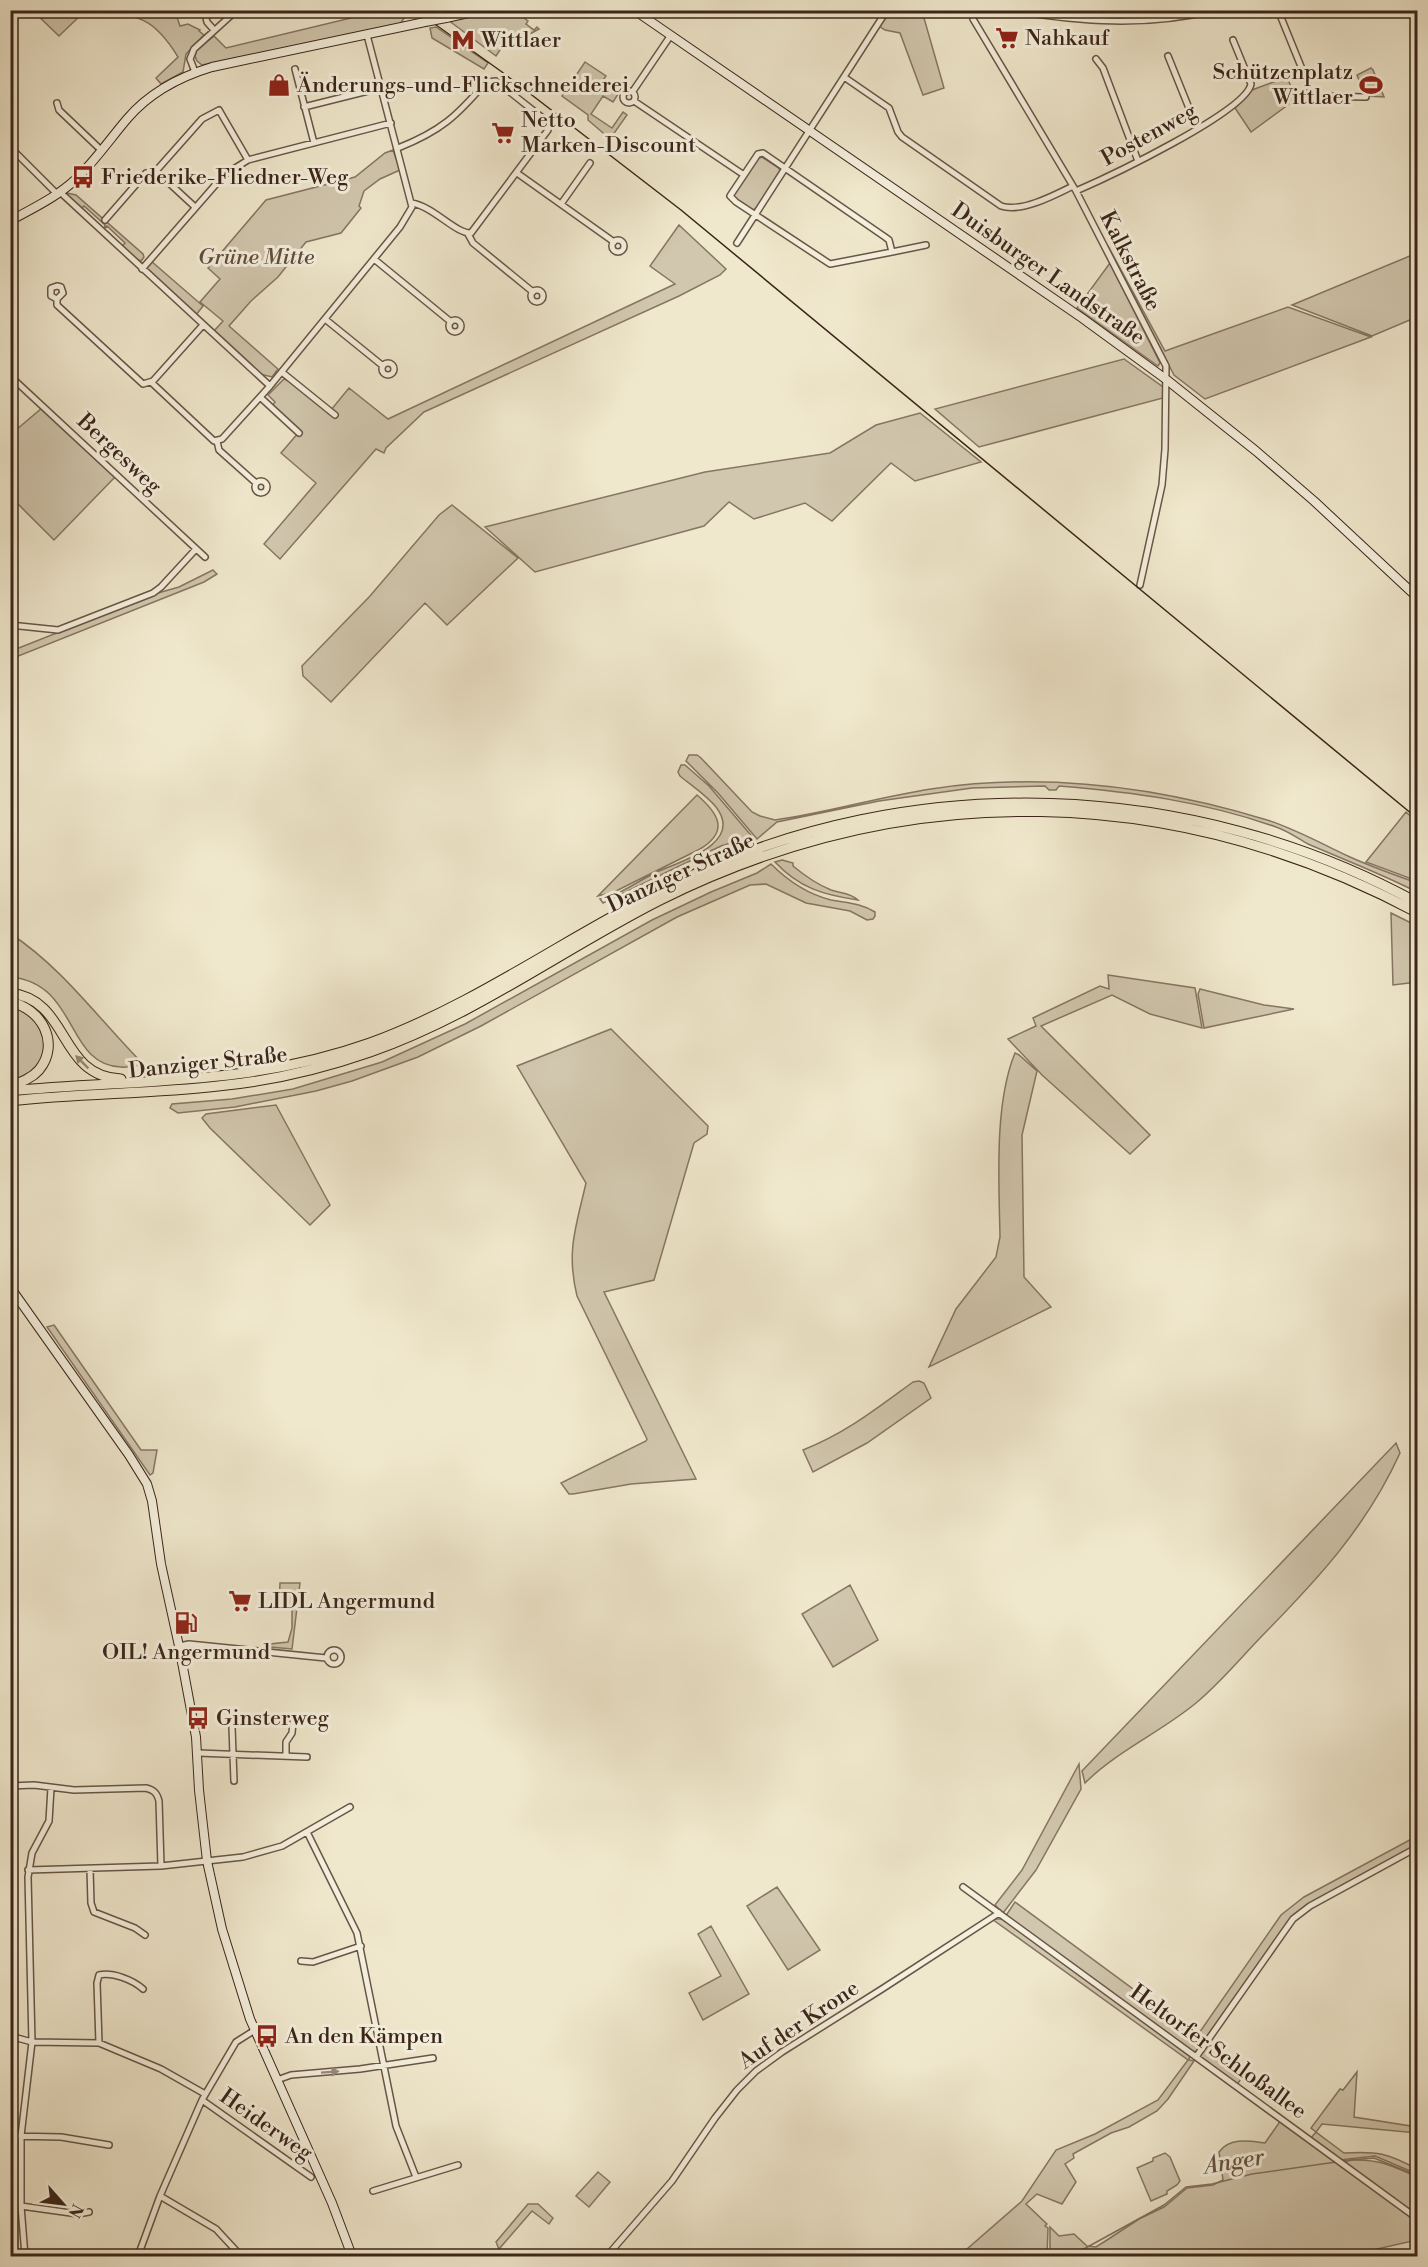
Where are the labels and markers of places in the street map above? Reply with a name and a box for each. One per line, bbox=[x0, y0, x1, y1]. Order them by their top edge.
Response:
supermarket icon: Nahkauf bbox=[994, 25, 1020, 51]
place label: Nahkauf bbox=[1025, 25, 1110, 52]
metro station icon: Wittlaer bbox=[450, 27, 476, 53]
place label: Wittlaer bbox=[480, 27, 561, 54]
place label: Schützenplatz Wittlaer bbox=[1213, 59, 1353, 111]
place label: Änderungs-und-Flickschneiderei bbox=[296, 71, 629, 99]
shop icon: Änderungs-und-Flickschneiderei bbox=[266, 72, 292, 98]
sports icon: Schützenplatz Wittlaer bbox=[1358, 72, 1384, 98]
place label: Netto Marken-Discount bbox=[521, 107, 696, 159]
supermarket icon: Netto Marken-Discount bbox=[490, 120, 516, 146]
bus stop icon: Friederike-Fliedner-Weg bbox=[70, 164, 96, 190]
place label: Friederike-Fliedner-Weg bbox=[101, 164, 349, 191]
supermarket icon: LIDL Angermund bbox=[227, 1588, 253, 1614]
place label: LIDL Angermund bbox=[258, 1588, 435, 1615]
fuel station icon: OIL! Angermund bbox=[173, 1610, 199, 1636]
place label: OIL! Angermund bbox=[102, 1639, 271, 1666]
bus stop icon: Ginsterweg bbox=[185, 1705, 211, 1731]
place label: Ginsterweg bbox=[216, 1705, 330, 1732]
bus stop icon: An den Kämpen bbox=[254, 2023, 280, 2049]
place label: An den Kämpen bbox=[284, 2023, 443, 2050]

